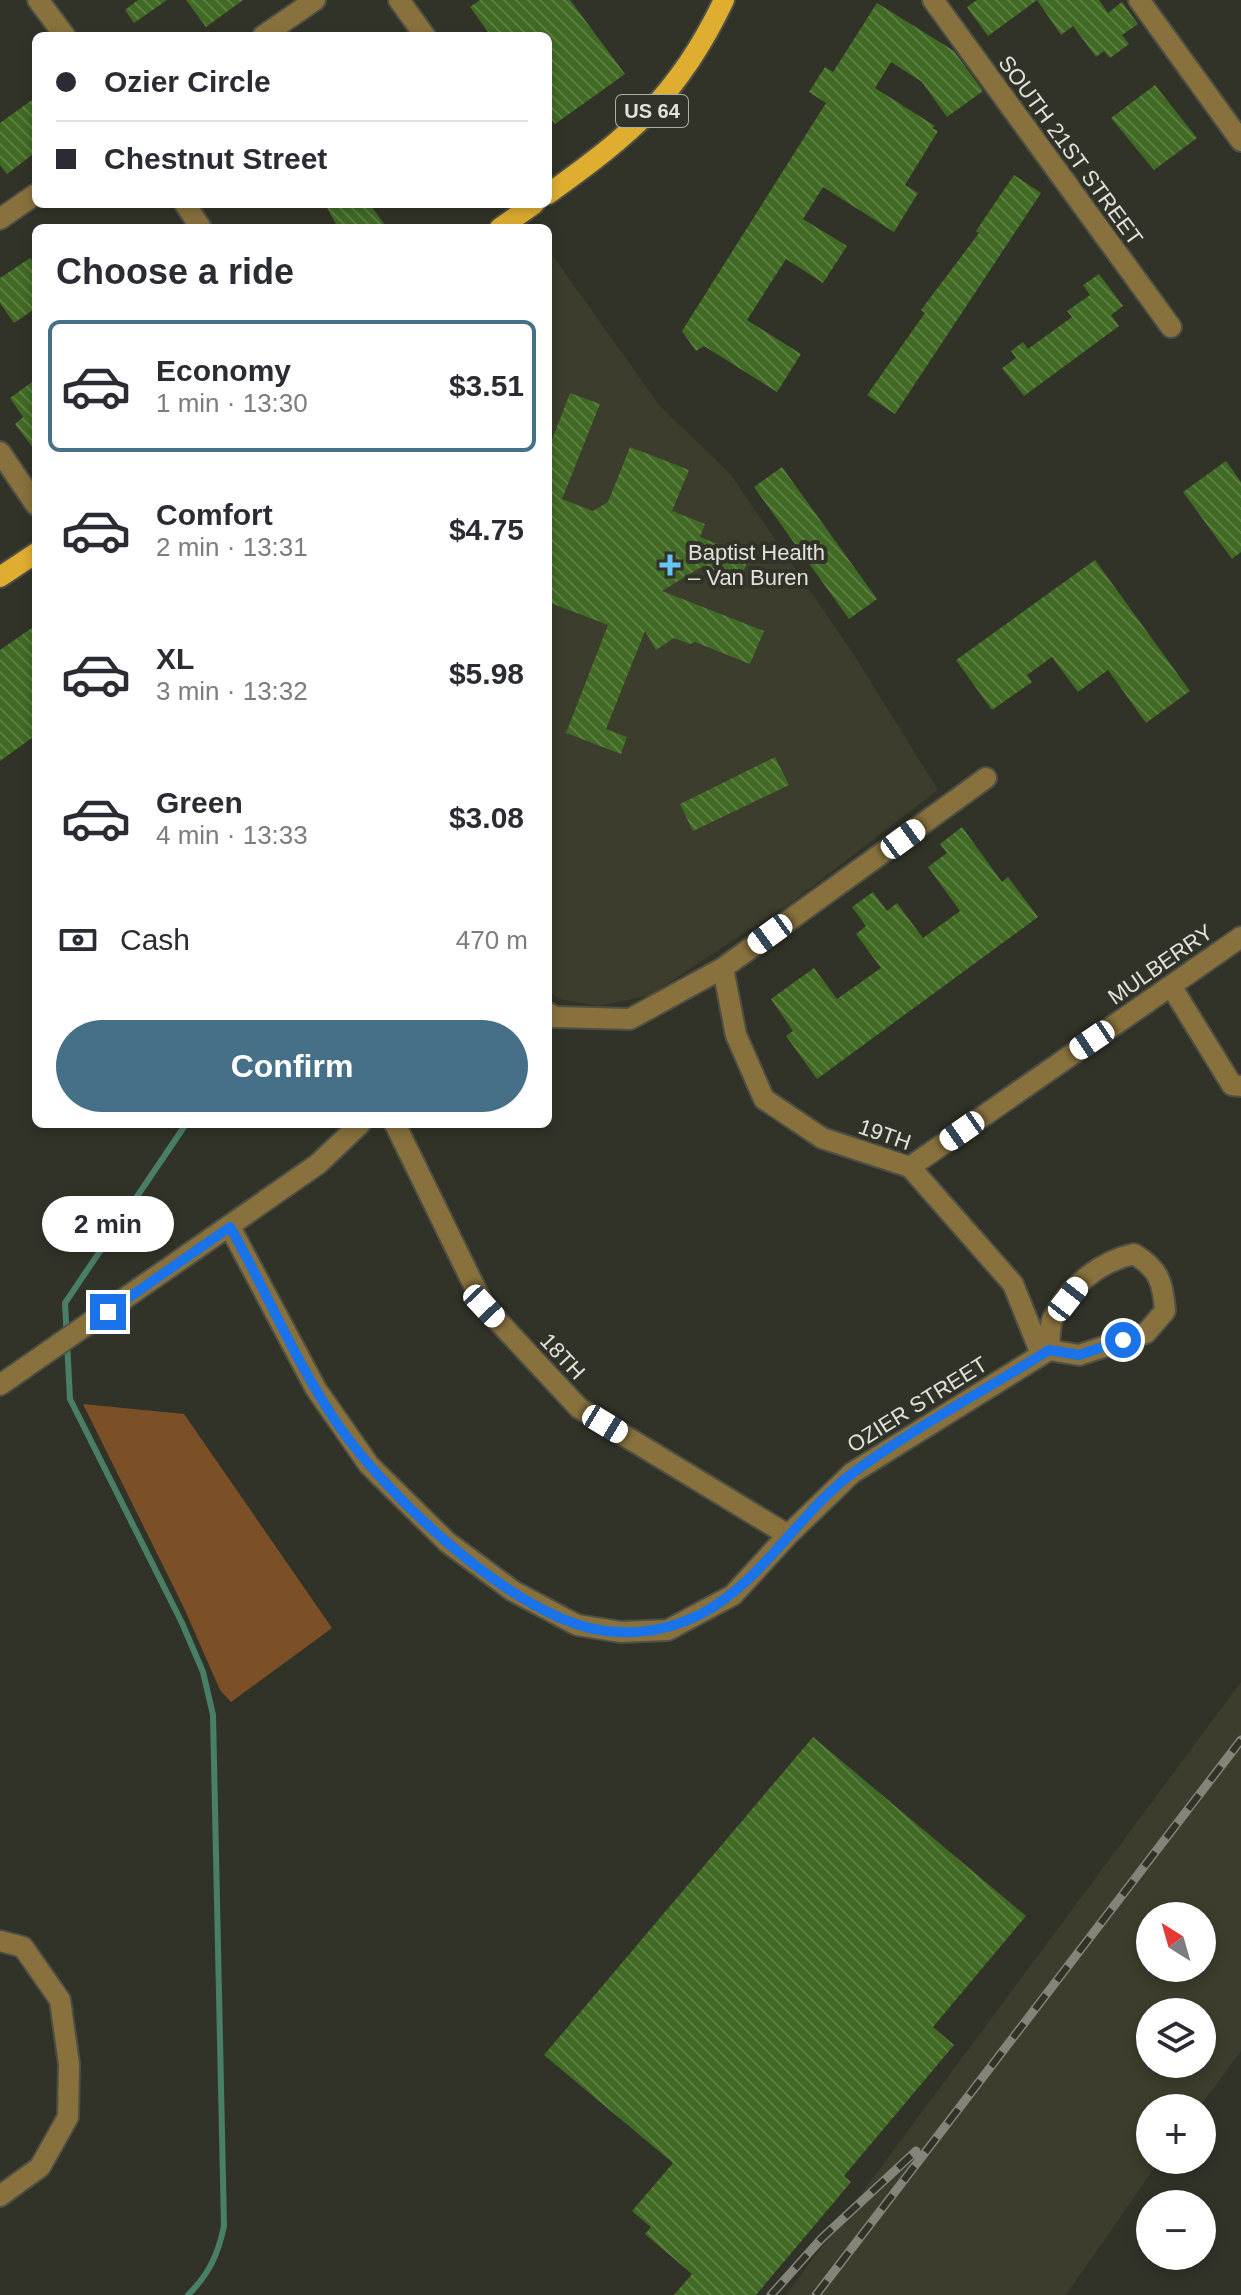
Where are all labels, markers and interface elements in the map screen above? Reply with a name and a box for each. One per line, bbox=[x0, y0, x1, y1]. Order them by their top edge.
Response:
street label: SOUTH 21ST STREET bbox=[993, 51, 1148, 250]
text: Ozier Circle bbox=[104, 65, 271, 98]
road number: US 64 bbox=[616, 95, 688, 127]
text: Chestnut Street bbox=[104, 142, 327, 175]
text: Choose a ride bbox=[56, 251, 294, 292]
icon: car bbox=[60, 350, 132, 422]
text: Economy bbox=[156, 354, 291, 387]
text: $3.51 bbox=[449, 369, 524, 402]
text: 1 min · 13:30 bbox=[156, 388, 308, 418]
icon: car bbox=[60, 494, 132, 566]
text: Comfort bbox=[156, 498, 273, 531]
text: $4.75 bbox=[449, 513, 524, 546]
text: 2 min · 13:31 bbox=[156, 532, 308, 562]
place label: Baptist Health – Van Buren bbox=[688, 540, 825, 590]
marker: Baptist Health – Van Buren bbox=[659, 554, 681, 576]
icon: car bbox=[60, 638, 132, 710]
text: XL bbox=[156, 642, 194, 675]
text: $5.98 bbox=[449, 657, 524, 690]
text: 3 min · 13:32 bbox=[156, 676, 308, 706]
icon: car bbox=[60, 782, 132, 854]
text: Green bbox=[156, 786, 243, 819]
text: $3.08 bbox=[449, 801, 524, 834]
car bbox=[877, 815, 929, 863]
text: 4 min · 13:33 bbox=[156, 820, 308, 850]
car bbox=[744, 910, 796, 958]
icon: cash bbox=[56, 918, 100, 962]
street label: MULBERRY bbox=[1103, 919, 1218, 1010]
text: Cash bbox=[120, 923, 190, 956]
text: 470 m bbox=[456, 925, 528, 955]
car bbox=[1065, 1017, 1119, 1063]
button: Confirm bbox=[56, 1020, 528, 1112]
car bbox=[935, 1107, 989, 1155]
street label: 19TH bbox=[855, 1114, 914, 1155]
callout: 2 min bbox=[42, 1196, 174, 1252]
text: 2 min bbox=[74, 1209, 142, 1239]
car bbox=[1044, 1273, 1092, 1325]
car bbox=[459, 1280, 509, 1332]
route end bbox=[90, 1294, 126, 1330]
route start bbox=[1105, 1322, 1141, 1358]
street label: 18TH bbox=[535, 1328, 590, 1385]
street label: OZIER STREET bbox=[843, 1351, 992, 1457]
car bbox=[578, 1401, 632, 1447]
north arrow bbox=[1136, 1902, 1216, 1982]
map controls bbox=[1136, 1902, 1216, 2270]
button: layers bbox=[1136, 1998, 1216, 2078]
button: + bbox=[1136, 2094, 1216, 2174]
button: − bbox=[1136, 2190, 1216, 2270]

